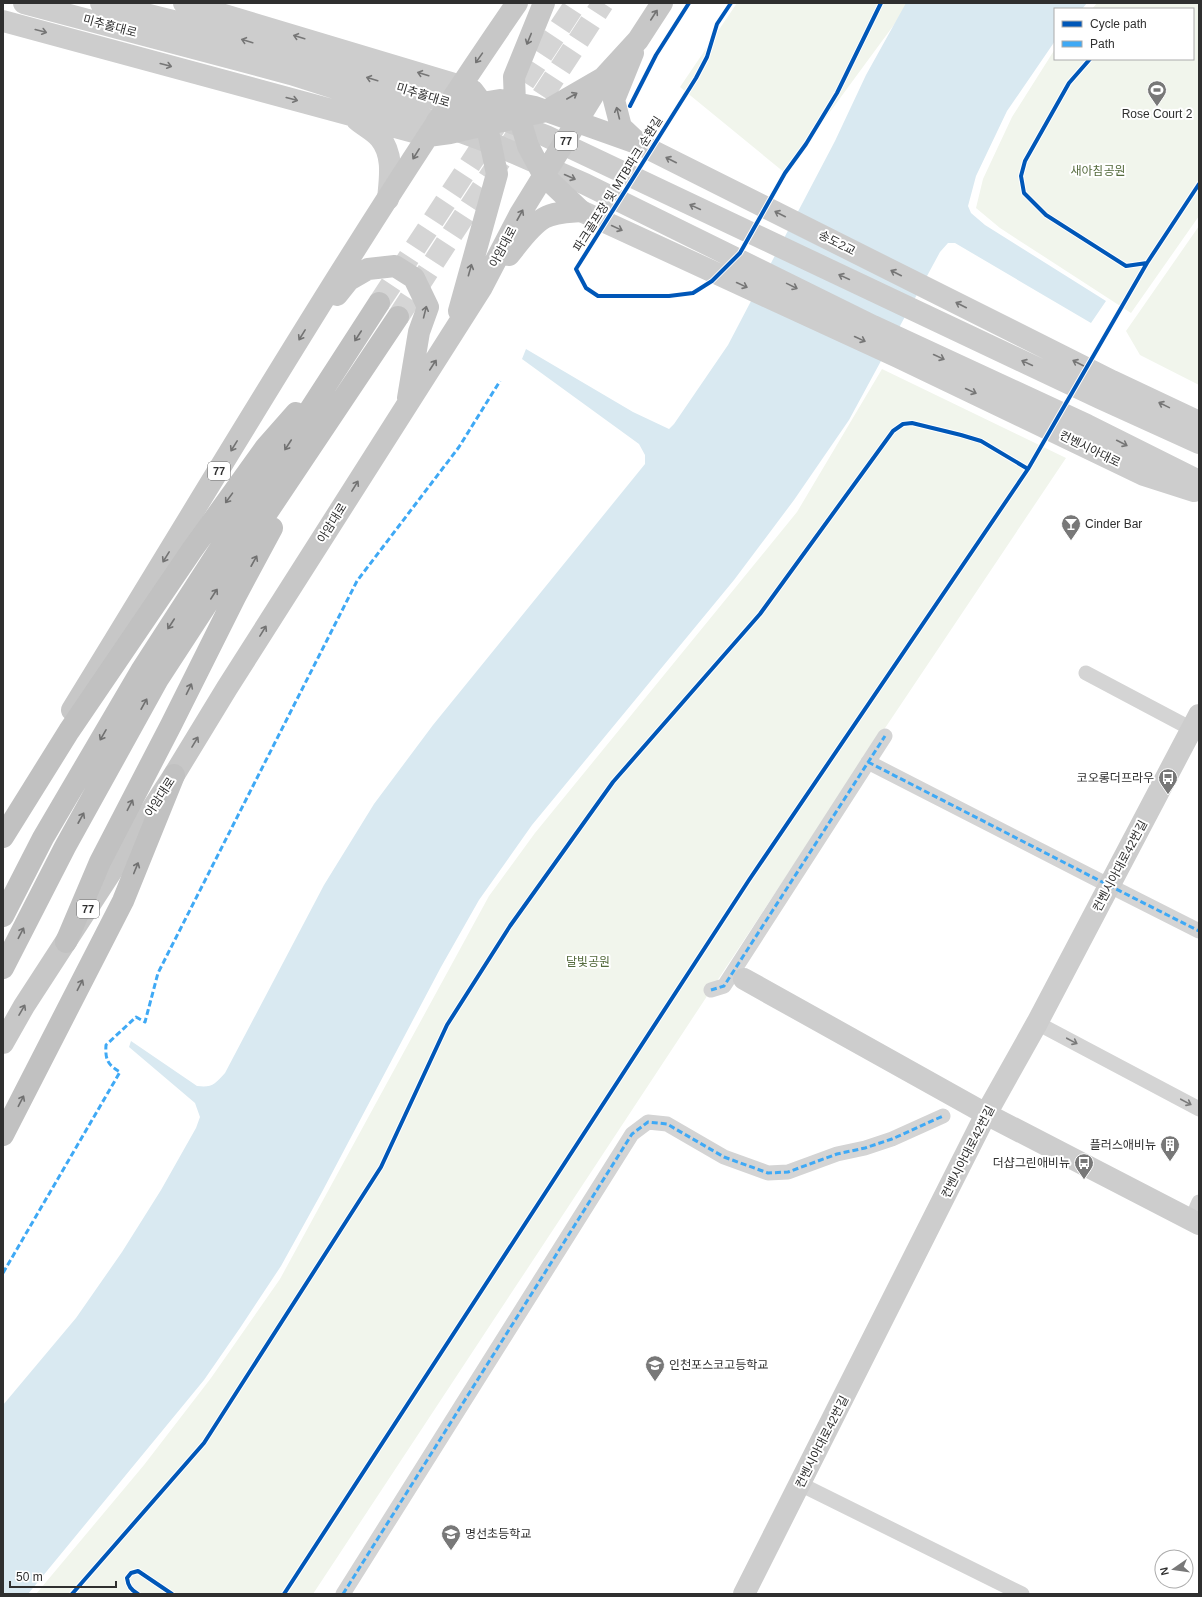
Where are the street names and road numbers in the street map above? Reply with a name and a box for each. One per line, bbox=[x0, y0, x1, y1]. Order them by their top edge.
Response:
street label: 미추홀대로 bbox=[82, 12, 138, 40]
street label: 미추홀대로 bbox=[395, 80, 451, 110]
street label: 파크골프장 및 MTB파크 순환길 bbox=[571, 114, 665, 254]
road number: 77 bbox=[555, 132, 577, 150]
street label: 아암대로 bbox=[486, 224, 520, 270]
street label: 송도2교 bbox=[816, 228, 858, 258]
street label: 컨벤시아대로 bbox=[1057, 428, 1123, 470]
road number: 77 bbox=[208, 462, 230, 480]
street label: 아암대로 bbox=[314, 501, 350, 545]
street label: 아암대로 bbox=[142, 775, 178, 819]
street label: 컨벤시아대로42번길 bbox=[1090, 818, 1150, 914]
road number: 77 bbox=[77, 900, 99, 918]
street label: 컨벤시아대로42번길 bbox=[939, 1104, 997, 1200]
street label: 컨벤시아대로42번길 bbox=[793, 1394, 851, 1490]

